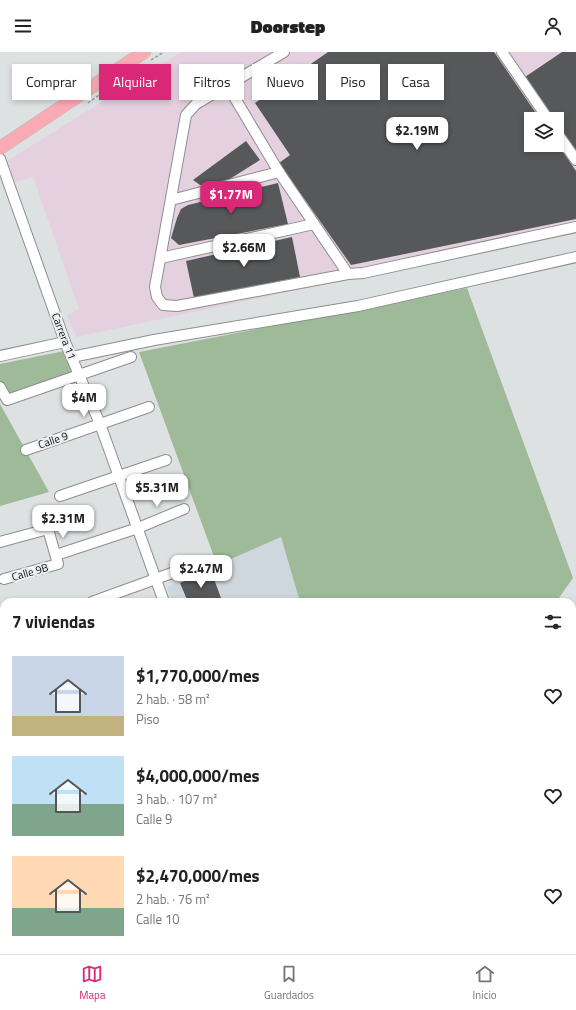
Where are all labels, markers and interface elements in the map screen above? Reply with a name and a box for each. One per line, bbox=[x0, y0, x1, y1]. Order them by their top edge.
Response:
text: Doorstep bbox=[251, 13, 325, 40]
icon: menu bbox=[12, 15, 34, 37]
icon: person bbox=[542, 15, 564, 37]
chip: Comprar bbox=[12, 64, 91, 100]
chip: Alquilar bbox=[99, 64, 171, 100]
chip: Filtros bbox=[179, 64, 244, 100]
chip: Nuevo bbox=[252, 64, 318, 100]
chip: Piso bbox=[326, 64, 380, 100]
chip: Casa bbox=[388, 64, 444, 100]
map controls bbox=[524, 112, 564, 152]
button: layers bbox=[524, 112, 564, 152]
pin: $2.19M bbox=[384, 117, 450, 151]
text: $2.19M bbox=[395, 120, 439, 140]
pin: $1.77M bbox=[198, 181, 264, 215]
text: $1.77M bbox=[209, 184, 253, 204]
pin: $2.66M bbox=[211, 234, 277, 268]
text: $2.66M bbox=[222, 237, 266, 257]
street label: Carrera 11 bbox=[48, 310, 80, 362]
pin: $4M bbox=[65, 384, 103, 418]
text: $4M bbox=[71, 387, 97, 407]
street label: Calle 9 bbox=[36, 427, 70, 453]
pin: $5.31M bbox=[124, 474, 190, 508]
text: $5.31M bbox=[135, 477, 179, 497]
pin: $2.31M bbox=[30, 505, 96, 539]
text: $2.31M bbox=[41, 508, 85, 528]
pin: $2.47M bbox=[168, 555, 234, 589]
text: $2.47M bbox=[179, 558, 223, 578]
street label: Calle 9B bbox=[10, 559, 50, 585]
text: 7 viviendas bbox=[12, 609, 95, 635]
icon: filters bbox=[542, 611, 564, 633]
text: $1,770,000/mes bbox=[136, 663, 260, 689]
icon: home bbox=[44, 672, 92, 720]
icon: heart bbox=[542, 685, 564, 707]
text: 2 hab. · 58 m² bbox=[136, 689, 210, 709]
text: Piso bbox=[136, 709, 159, 729]
text: $4,000,000/mes bbox=[136, 763, 260, 789]
icon: home bbox=[44, 772, 92, 820]
icon: heart bbox=[542, 785, 564, 807]
text: 3 hab. · 107 m² bbox=[136, 789, 217, 809]
text: Calle 9 bbox=[136, 809, 172, 829]
text: $2,470,000/mes bbox=[136, 863, 260, 889]
icon: home bbox=[44, 872, 92, 920]
icon: heart bbox=[542, 885, 564, 907]
text: 2 hab. · 76 m² bbox=[136, 889, 210, 909]
text: Calle 10 bbox=[136, 909, 180, 929]
tab: Mapa bbox=[79, 963, 105, 1003]
tab: Guardados bbox=[264, 963, 314, 1003]
tab: Inicio bbox=[473, 963, 497, 1003]

